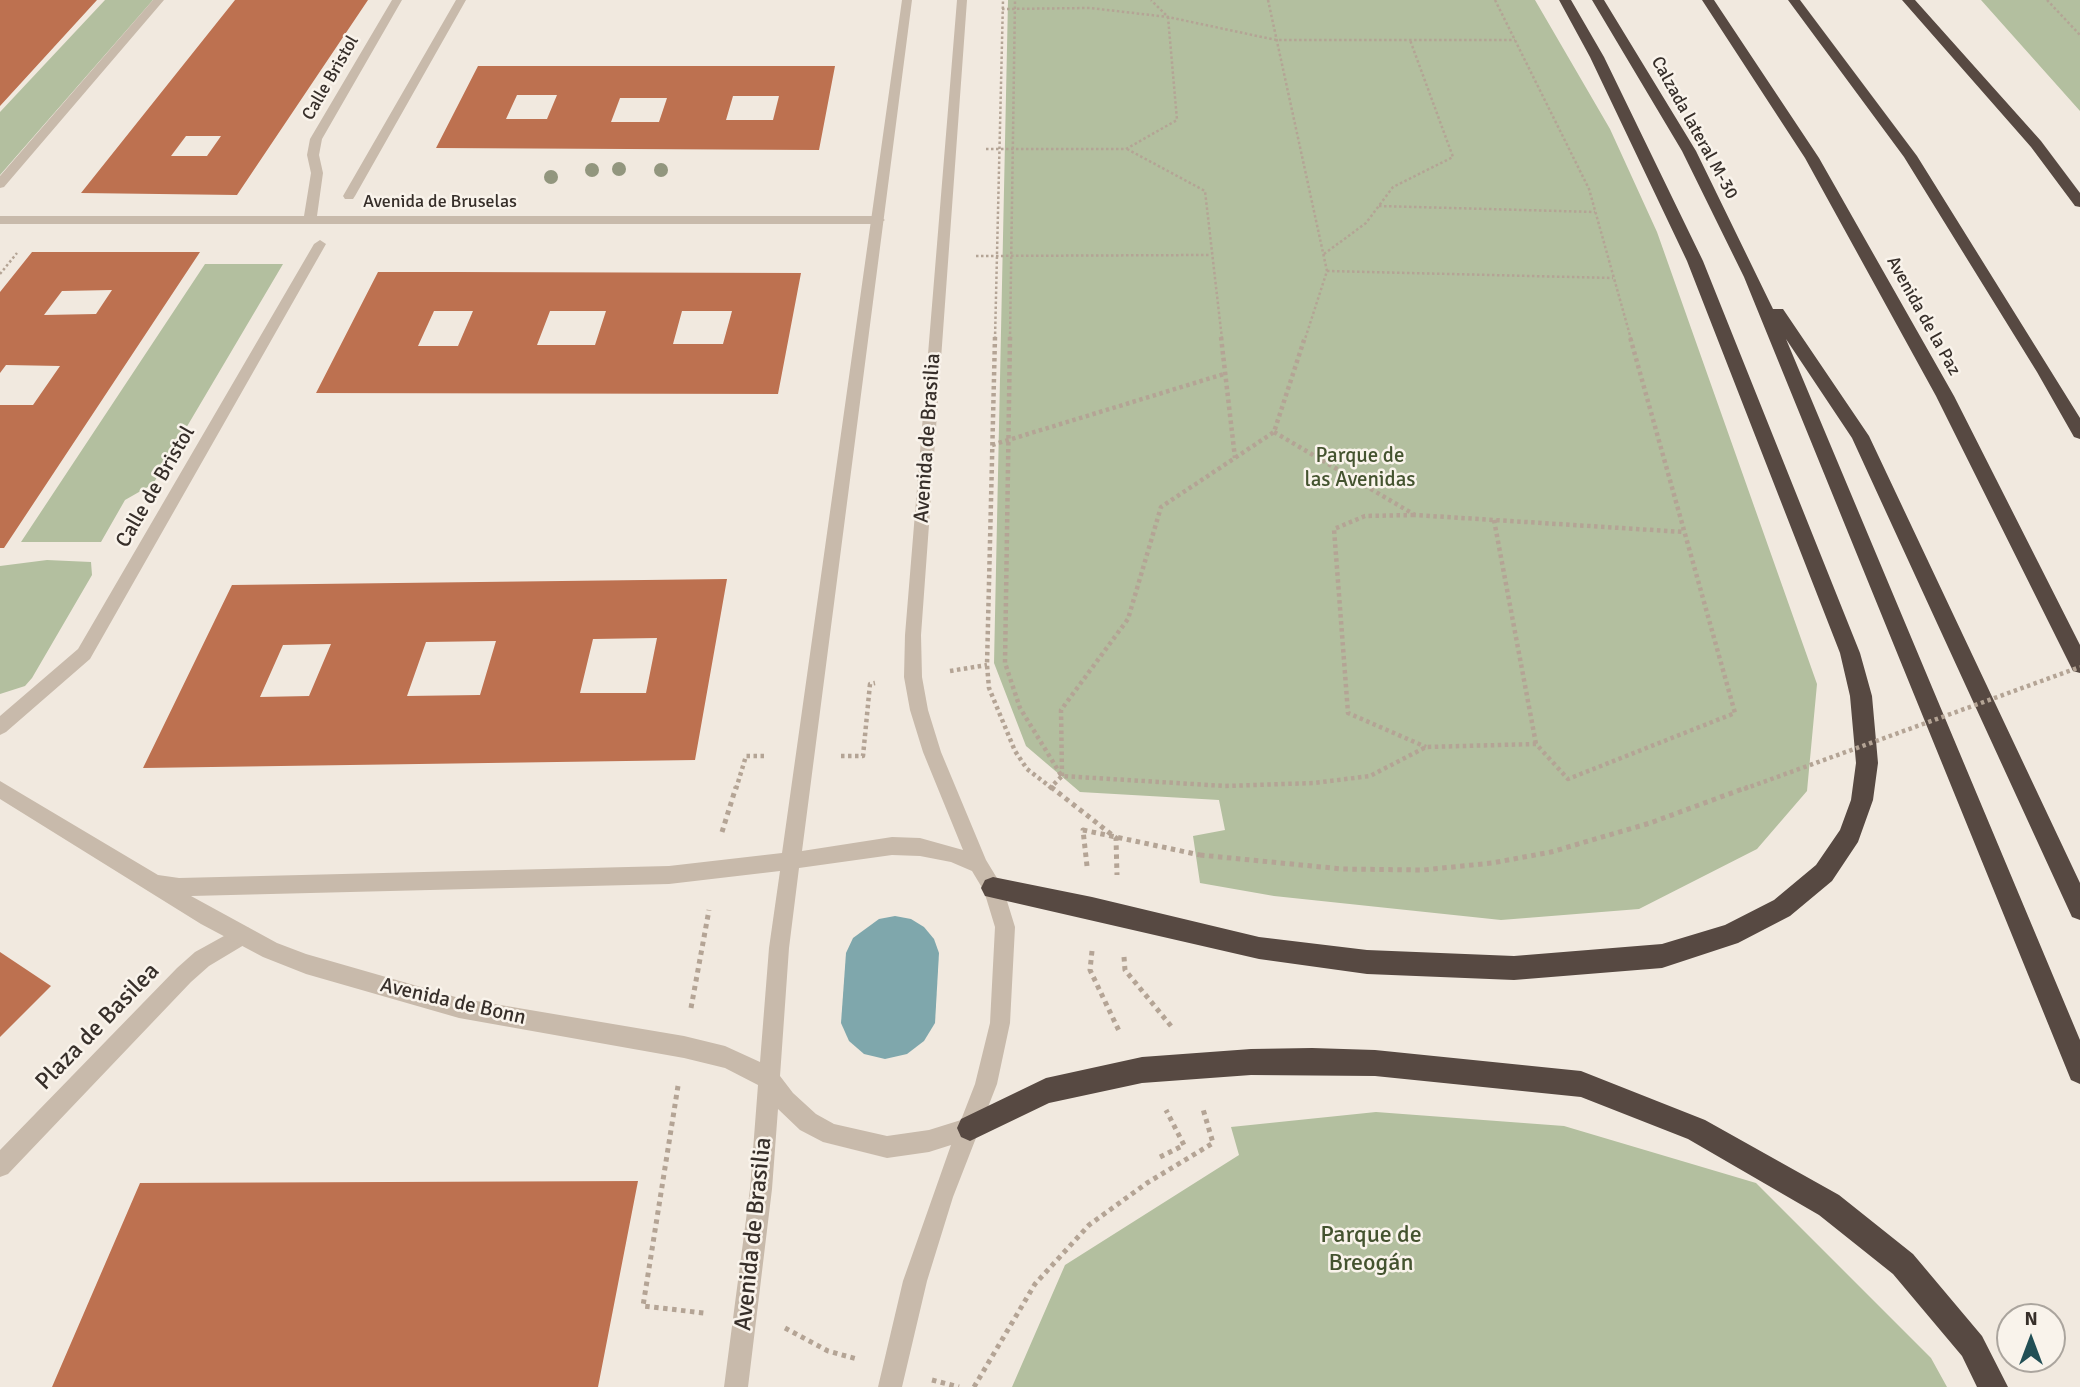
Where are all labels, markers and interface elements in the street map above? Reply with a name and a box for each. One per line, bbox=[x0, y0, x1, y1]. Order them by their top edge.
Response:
street label: Calle Bristol bbox=[298, 32, 364, 124]
street label: Calzada lateral M-30 bbox=[1646, 53, 1742, 203]
street label: Avenida de Bruselas bbox=[363, 191, 517, 213]
street label: Avenida de la Paz bbox=[1881, 253, 1965, 379]
street label: Avenida de Brasilia bbox=[910, 352, 946, 524]
street label: Calle de Bristol bbox=[111, 422, 201, 552]
park label: Parque de las Avenidas bbox=[1304, 443, 1416, 493]
street label: Plaza de Basilea bbox=[30, 957, 166, 1097]
street label: Avenida de Bonn bbox=[378, 973, 528, 1031]
street label: Avenida de Brasilia bbox=[730, 1136, 778, 1332]
park label: Parque de Breogán bbox=[1320, 1222, 1422, 1278]
north arrow bbox=[1996, 1303, 2066, 1373]
text: N bbox=[2024, 1307, 2038, 1331]

